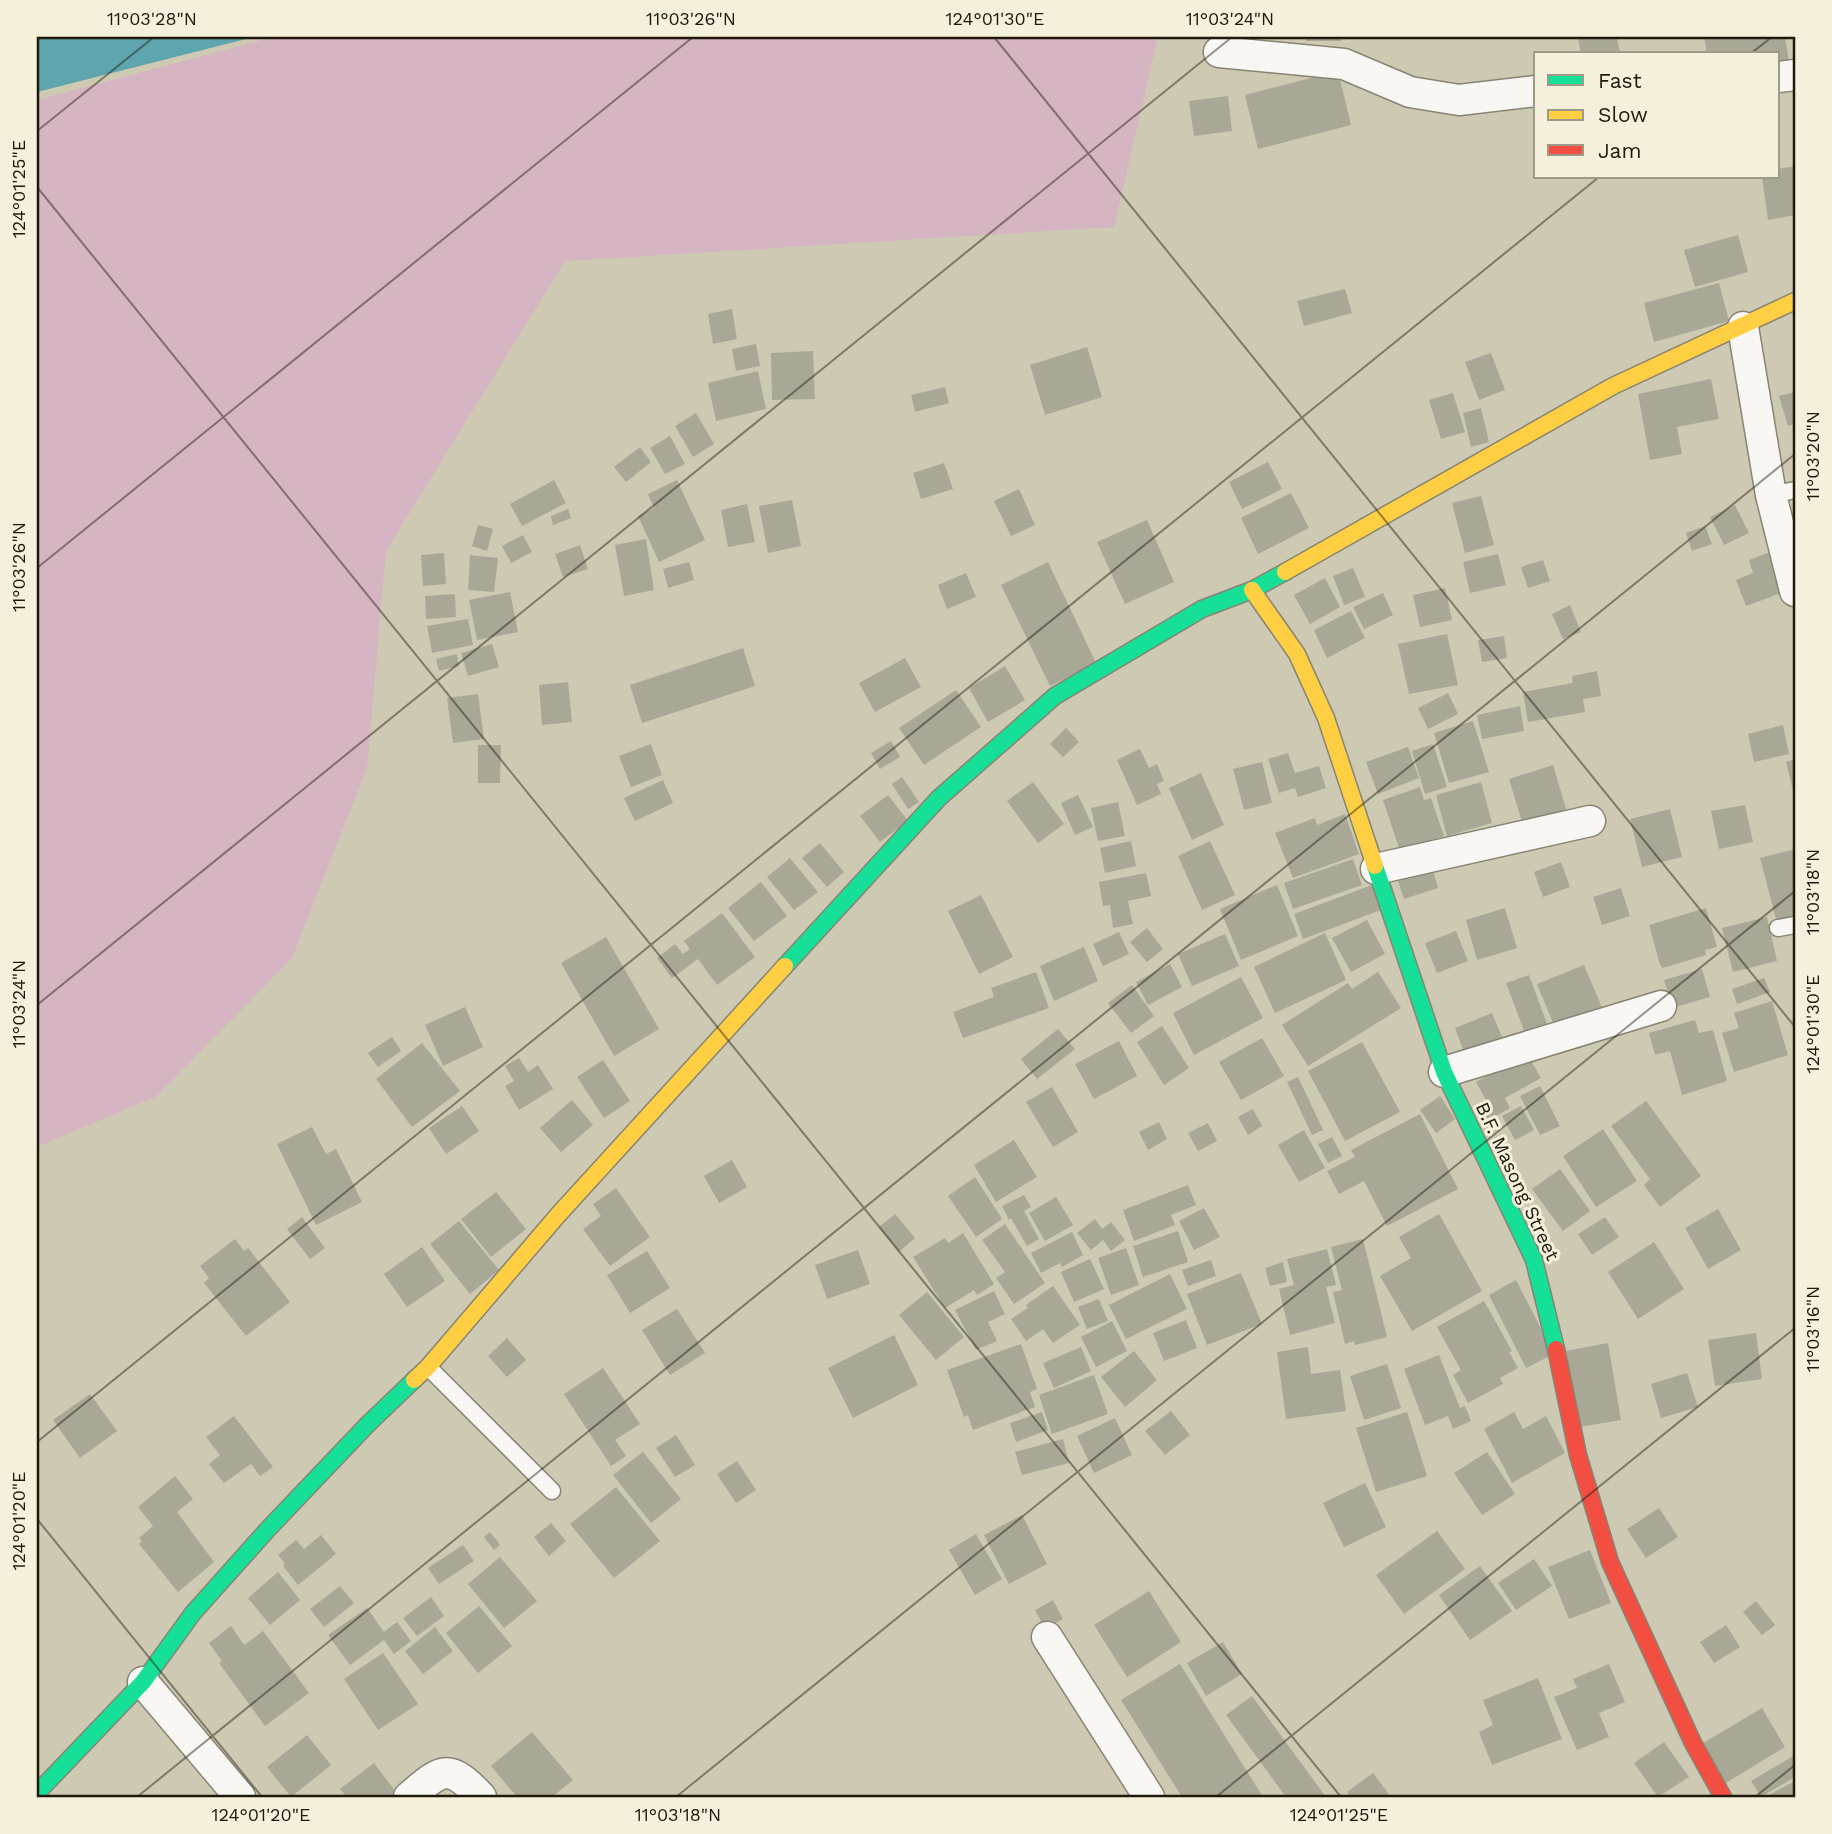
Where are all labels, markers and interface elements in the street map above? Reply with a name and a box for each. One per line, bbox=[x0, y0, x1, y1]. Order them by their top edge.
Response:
text: 11°03'28"N bbox=[107, 8, 197, 29]
text: 11°03'26"N bbox=[646, 8, 736, 29]
text: 124°01'30"E bbox=[945, 8, 1045, 29]
text: 11°03'24"N bbox=[1186, 8, 1274, 29]
legend bbox=[1534, 52, 1780, 178]
text: Fast bbox=[1598, 68, 1642, 93]
text: Slow bbox=[1598, 102, 1648, 127]
text: Jam bbox=[1598, 138, 1641, 163]
text: 124°01'25"E bbox=[8, 140, 29, 238]
text: 11°03'20"N bbox=[1802, 411, 1823, 501]
text: 11°03'26"N bbox=[8, 522, 29, 612]
text: 11°03'18"N bbox=[1802, 849, 1823, 935]
text: 11°03'24"N bbox=[8, 960, 29, 1048]
text: 124°01'30"E bbox=[1802, 974, 1823, 1074]
street label: B.F. Masong Street bbox=[1471, 1098, 1564, 1264]
text: 11°03'16"N bbox=[1802, 1286, 1823, 1372]
text: 124°01'20"E bbox=[8, 1471, 29, 1571]
text: 124°01'20"E bbox=[211, 1804, 311, 1825]
text: 11°03'18"N bbox=[635, 1804, 721, 1825]
text: 124°01'25"E bbox=[1290, 1804, 1388, 1825]

